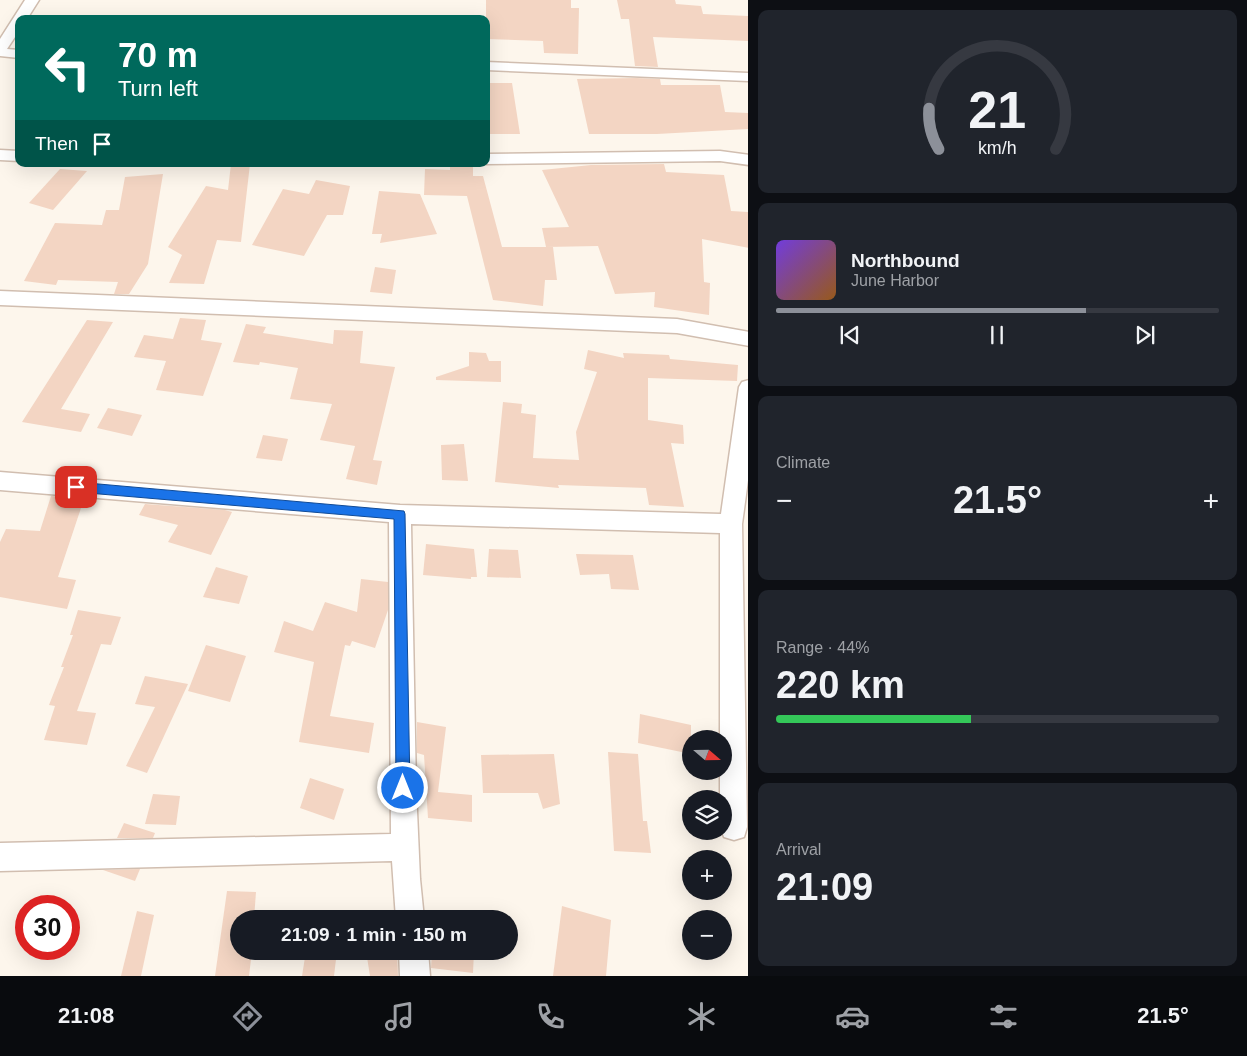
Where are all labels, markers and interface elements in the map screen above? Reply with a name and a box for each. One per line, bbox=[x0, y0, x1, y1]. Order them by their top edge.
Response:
icon: left bbox=[35, 35, 100, 100]
text: 70 m bbox=[118, 35, 198, 74]
text: Turn left bbox=[118, 76, 198, 101]
text: 21 bbox=[969, 81, 1026, 139]
icon: arrive bbox=[88, 130, 116, 158]
text: Then bbox=[35, 133, 78, 154]
text: km/h bbox=[978, 138, 1017, 158]
text: Northbound bbox=[851, 250, 960, 271]
text: June Harbor bbox=[851, 272, 939, 289]
icon: previous bbox=[836, 321, 864, 349]
icon: pause bbox=[983, 321, 1011, 349]
icon: next bbox=[1131, 321, 1159, 349]
text: Climate bbox=[776, 454, 830, 471]
pin bbox=[55, 466, 97, 508]
icon: arrive bbox=[62, 473, 90, 501]
text: 21.5° bbox=[953, 479, 1042, 521]
text: − bbox=[776, 485, 792, 516]
text: + bbox=[1203, 485, 1219, 516]
text: Range · 44% bbox=[776, 639, 869, 656]
text: 220 km bbox=[776, 664, 905, 706]
north arrow bbox=[682, 730, 732, 780]
map controls bbox=[682, 730, 732, 960]
position arrow bbox=[376, 761, 428, 813]
button: layers bbox=[682, 790, 732, 840]
text: Arrival bbox=[776, 841, 821, 858]
button: + bbox=[682, 850, 732, 900]
text: 21:09 bbox=[776, 866, 873, 908]
speed limit sign: 30 bbox=[15, 895, 80, 960]
button: − bbox=[682, 910, 732, 960]
text: 21:09 · 1 min · 150 m bbox=[281, 924, 467, 945]
icon: directions bbox=[230, 999, 265, 1034]
icon: music bbox=[382, 999, 417, 1034]
icon: phone bbox=[533, 999, 568, 1034]
icon: climate bbox=[684, 999, 719, 1034]
icon: car bbox=[835, 999, 870, 1034]
icon: filters bbox=[986, 999, 1021, 1034]
text: 21:08 bbox=[58, 1003, 114, 1028]
text: 21.5° bbox=[1137, 1003, 1189, 1028]

